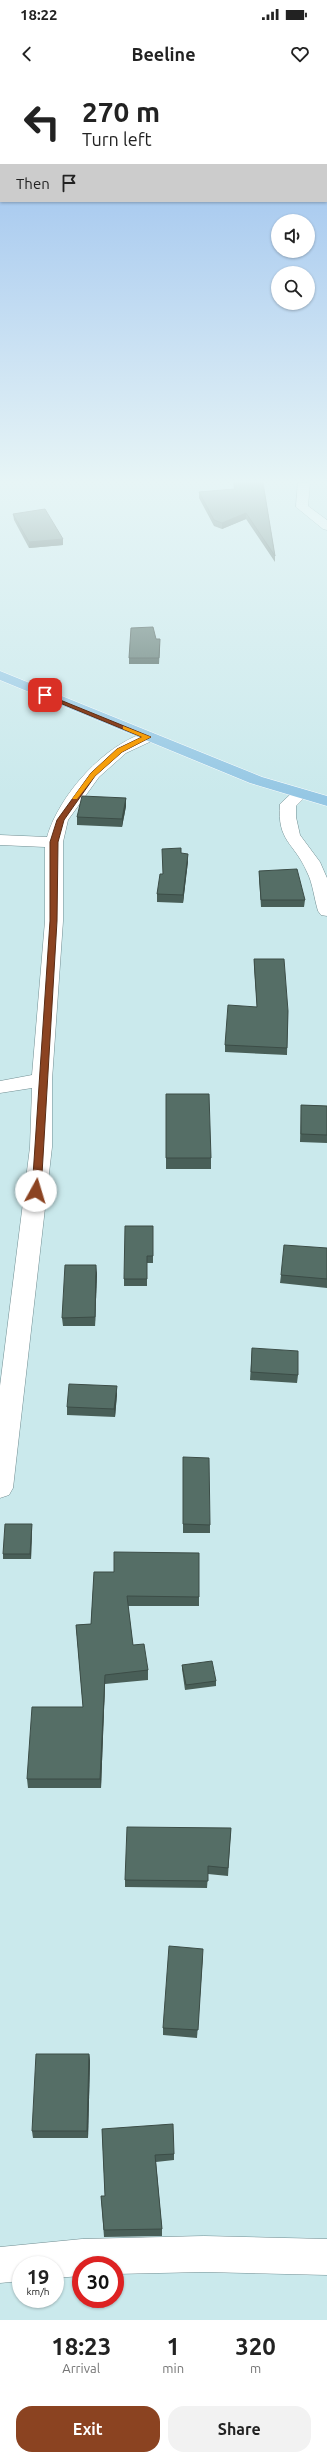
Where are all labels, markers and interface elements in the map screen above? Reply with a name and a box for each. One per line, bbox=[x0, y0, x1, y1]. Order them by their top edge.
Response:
text: 18:22 bbox=[20, 6, 58, 23]
icon: back bbox=[16, 43, 38, 65]
icon: heart bbox=[289, 43, 311, 65]
text: Beeline bbox=[131, 44, 196, 64]
icon: left bbox=[16, 96, 68, 148]
text: 270 m bbox=[82, 96, 160, 127]
text: Turn left bbox=[82, 129, 152, 149]
icon: arrive bbox=[58, 172, 80, 194]
text: Then bbox=[16, 175, 50, 192]
map controls bbox=[271, 214, 315, 310]
button: sound bbox=[271, 214, 315, 258]
button: search bbox=[271, 266, 315, 310]
pin bbox=[28, 678, 62, 712]
icon: arrive bbox=[34, 684, 56, 706]
position arrow bbox=[15, 1170, 57, 1212]
speed limit sign: 30 bbox=[72, 2256, 124, 2308]
text: 19 bbox=[27, 2265, 49, 2288]
text: km/h bbox=[26, 2286, 50, 2297]
text: 18:23 bbox=[51, 2333, 111, 2360]
text: 1 bbox=[166, 2333, 180, 2360]
text: 320 bbox=[235, 2333, 276, 2360]
text: Arrival bbox=[62, 2361, 100, 2375]
text: min bbox=[162, 2361, 184, 2375]
text: m bbox=[250, 2361, 261, 2375]
button: Exit bbox=[16, 2406, 160, 2452]
button: Share bbox=[168, 2406, 311, 2452]

